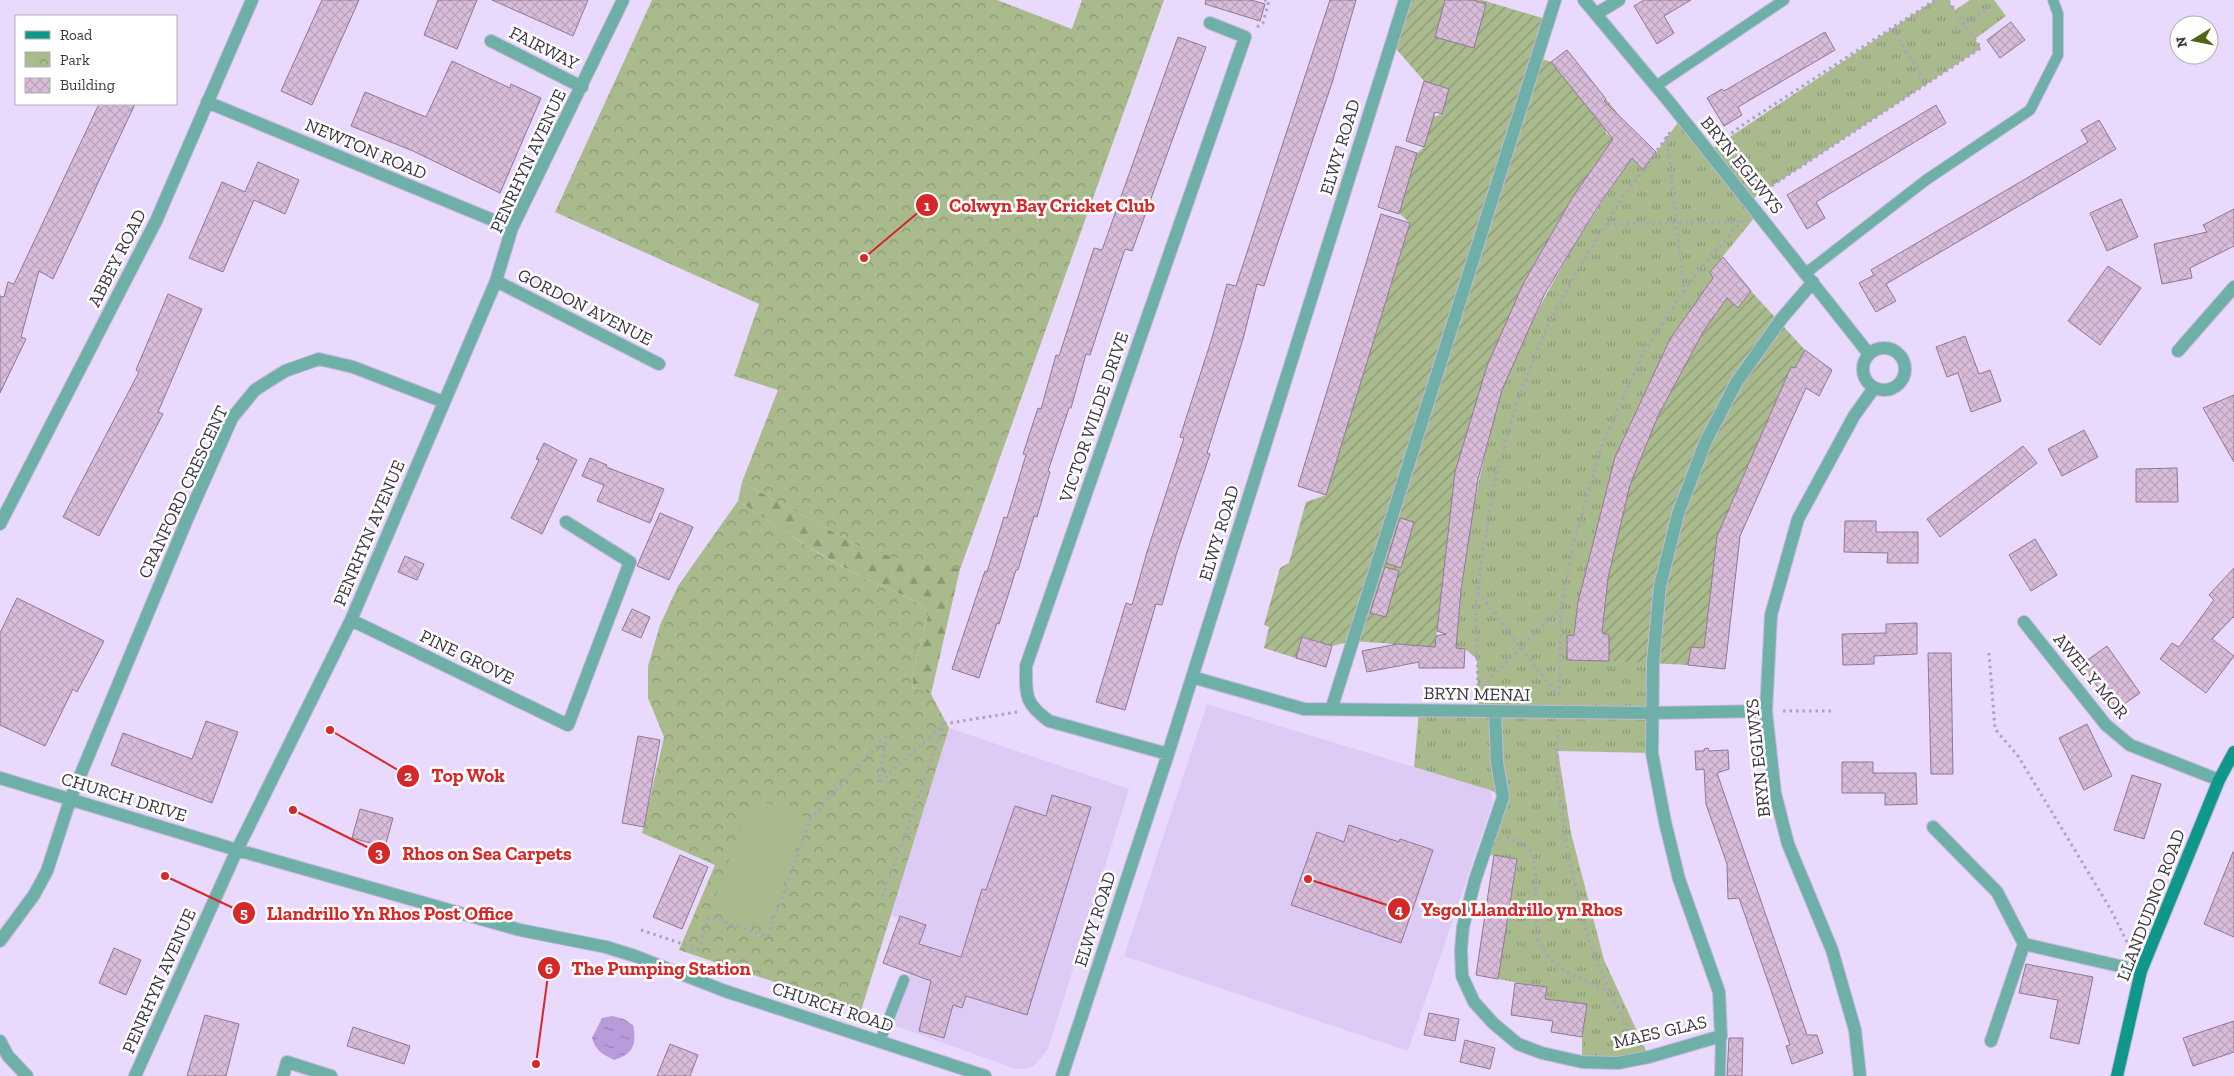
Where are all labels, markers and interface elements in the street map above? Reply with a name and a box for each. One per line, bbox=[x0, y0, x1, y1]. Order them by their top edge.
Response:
legend bbox=[15, 15, 178, 105]
north arrow bbox=[2169, 15, 2219, 65]
street label: FAIRWAY bbox=[506, 21, 582, 75]
text: Road bbox=[60, 26, 93, 44]
text: N bbox=[2172, 35, 2191, 49]
text: Park bbox=[60, 51, 90, 69]
text: Building bbox=[60, 76, 115, 94]
street label: PENRHYN AVENUE bbox=[485, 86, 571, 236]
street label: ELWY ROAD bbox=[1315, 97, 1365, 197]
street label: BRYN EGLWYS bbox=[1696, 112, 1788, 218]
street label: NEWTON ROAD bbox=[302, 113, 430, 185]
callout: Colwyn Bay Cricket Club bbox=[914, 188, 1166, 222]
text: Colwyn Bay Cricket Club bbox=[949, 194, 1156, 217]
text: 1 bbox=[924, 197, 930, 215]
street label: ABBEY ROAD bbox=[83, 206, 151, 310]
street label: GORDON AVENUE bbox=[514, 264, 656, 350]
street label: VICTOR WILDE DRIVE bbox=[1054, 329, 1133, 506]
street label: CRANFORD CRESCENT bbox=[133, 402, 233, 582]
street label: PENRHYN AVENUE bbox=[328, 457, 410, 609]
street label: ELWY ROAD bbox=[1194, 483, 1244, 583]
street label: PINE GROVE bbox=[416, 625, 518, 689]
street label: AWEL Y MOR bbox=[2049, 629, 2133, 723]
street label: BRYN MENAI bbox=[1423, 682, 1531, 706]
street label: BRYN EGLWYS bbox=[1741, 698, 1775, 818]
callout: Top Wok bbox=[396, 759, 515, 793]
text: Top Wok bbox=[431, 764, 505, 787]
street label: CHURCH DRIVE bbox=[59, 767, 189, 827]
text: 2 bbox=[404, 767, 412, 785]
street label: LLANDUDNO ROAD bbox=[2112, 826, 2190, 984]
callout: Rhos on Sea Carpets bbox=[367, 836, 581, 870]
text: Rhos on Sea Carpets bbox=[402, 842, 572, 865]
text: 3 bbox=[375, 844, 383, 862]
street label: ELWY ROAD bbox=[1069, 869, 1121, 969]
callout: Ysgol Llandrillo yn Rhos bbox=[1386, 892, 1633, 926]
callout: Llandrillo Yn Rhos Post Office bbox=[232, 896, 524, 930]
text: Ysgol Llandrillo yn Rhos bbox=[1421, 898, 1623, 921]
text: 4 bbox=[1395, 901, 1404, 919]
text: Llandrillo Yn Rhos Post Office bbox=[267, 902, 513, 925]
text: 5 bbox=[240, 904, 248, 922]
street label: PENRHYN AVENUE bbox=[117, 905, 201, 1057]
callout: The Pumping Station bbox=[536, 951, 761, 985]
text: The Pumping Station bbox=[571, 957, 752, 980]
text: 6 bbox=[545, 960, 553, 978]
street label: CHURCH ROAD bbox=[770, 977, 896, 1037]
street label: MAES GLAS bbox=[1611, 1011, 1709, 1053]

